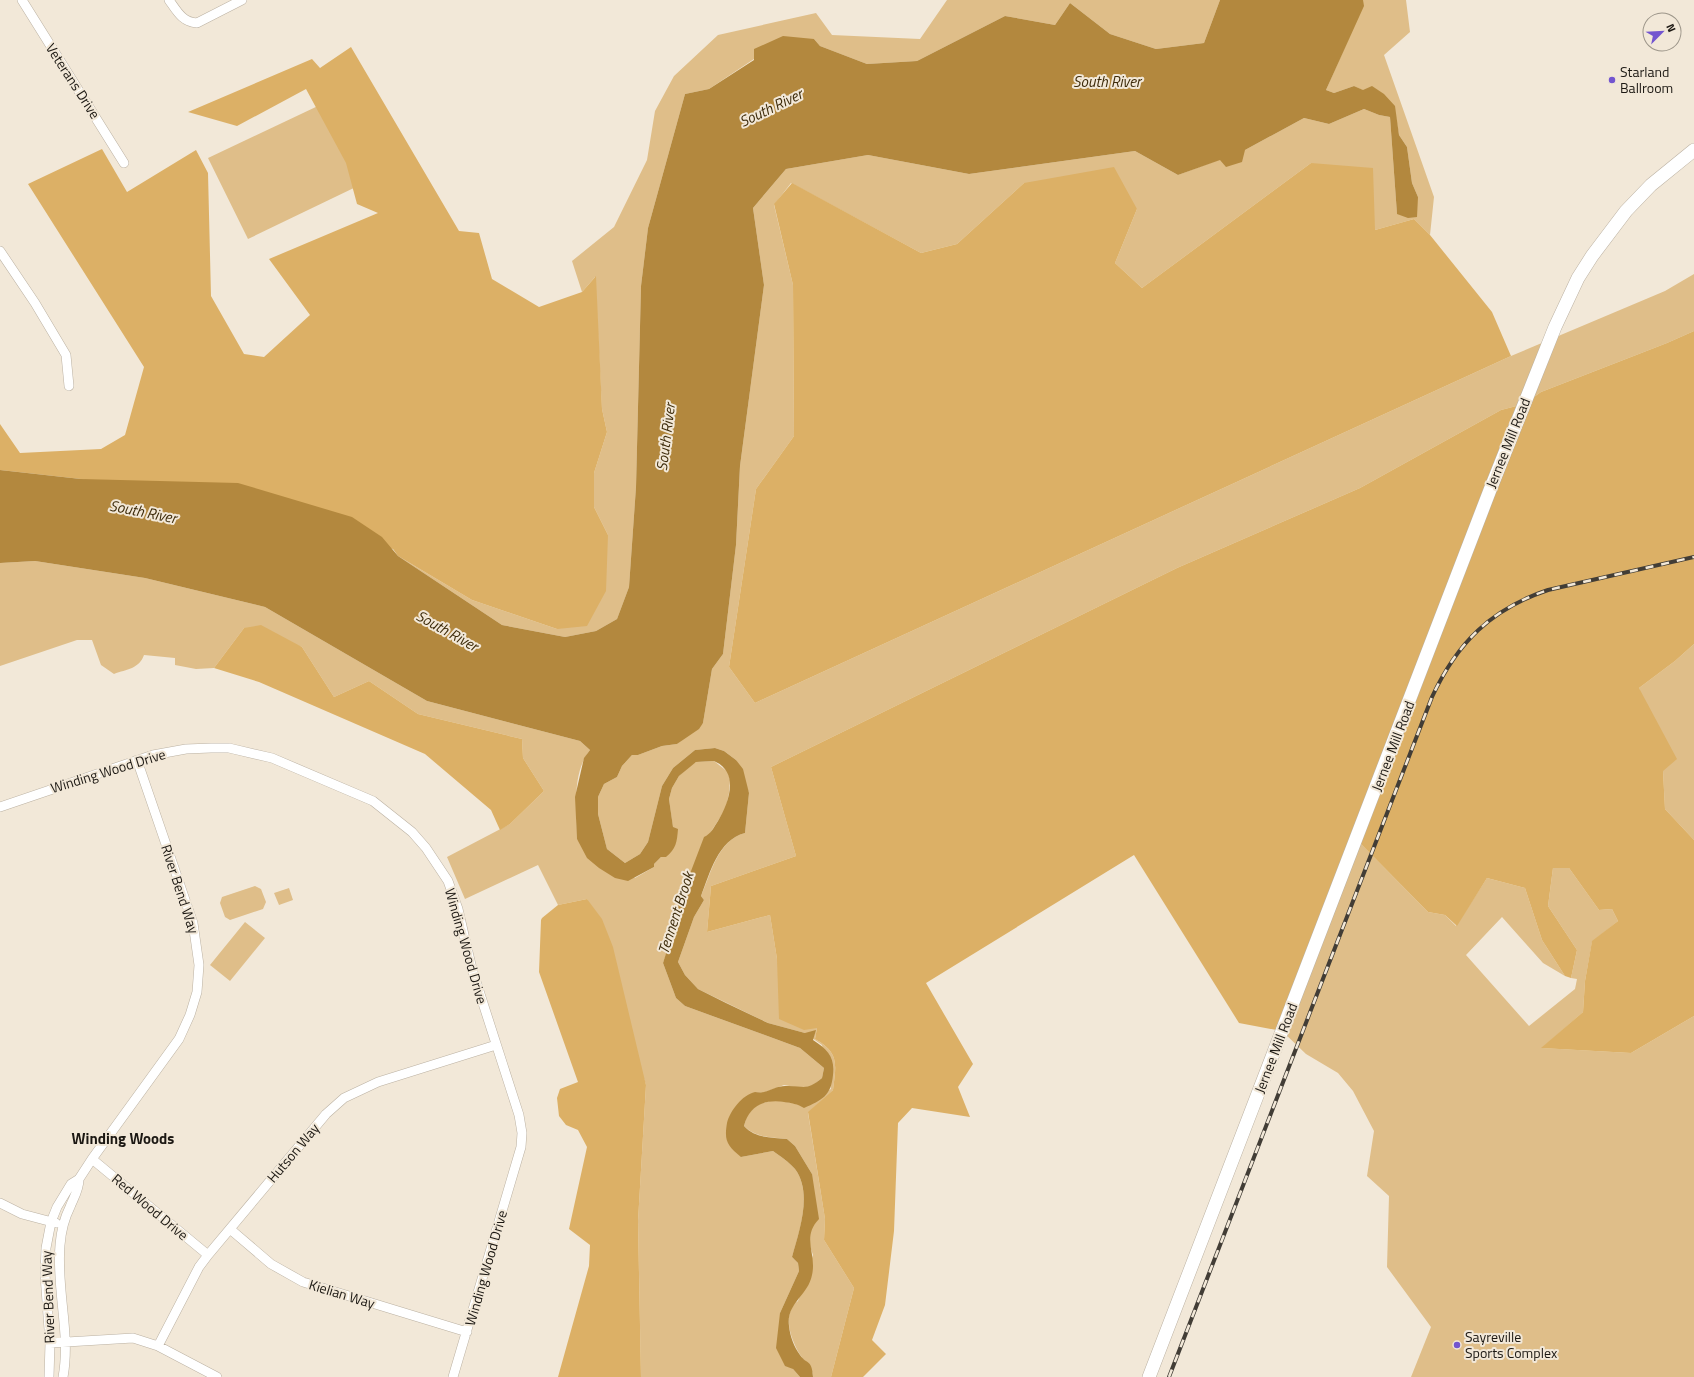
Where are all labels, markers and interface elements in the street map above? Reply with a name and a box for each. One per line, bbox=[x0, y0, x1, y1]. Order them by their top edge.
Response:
north arrow bbox=[1642, 12, 1682, 52]
text: N bbox=[1662, 21, 1680, 35]
street label: Veterans Drive bbox=[41, 39, 106, 123]
place label: Starland Ballroom bbox=[1620, 61, 1673, 98]
water label: South River bbox=[1073, 70, 1143, 93]
marker: Starland Ballroom bbox=[1607, 75, 1617, 85]
water label: South River bbox=[735, 81, 808, 133]
street label: Jernee Mill Road bbox=[1480, 395, 1535, 491]
water label: South River bbox=[650, 400, 681, 472]
water label: South River bbox=[108, 494, 181, 530]
water label: South River bbox=[412, 604, 484, 658]
street label: Jernee Mill Road bbox=[1366, 698, 1419, 794]
street label: Winding Wood Drive bbox=[48, 743, 168, 798]
street label: River Bend Way bbox=[156, 841, 205, 936]
water label: Tennent Brook bbox=[651, 867, 700, 957]
street label: Winding Wood Drive bbox=[440, 886, 493, 1006]
street label: Jernee Mill Road bbox=[1249, 1000, 1302, 1096]
street label: Hutson Way bbox=[261, 1118, 324, 1187]
district label: Winding Woods bbox=[72, 1127, 174, 1150]
street label: Red Wood Drive bbox=[108, 1168, 193, 1245]
street label: Winding Wood Drive bbox=[459, 1208, 512, 1328]
street label: River Bend Way bbox=[35, 1250, 60, 1344]
street label: Kielian Way bbox=[307, 1274, 378, 1314]
place label: Sayreville Sports Complex bbox=[1465, 1326, 1558, 1363]
marker: Sayreville Sports Complex bbox=[1452, 1340, 1462, 1350]

